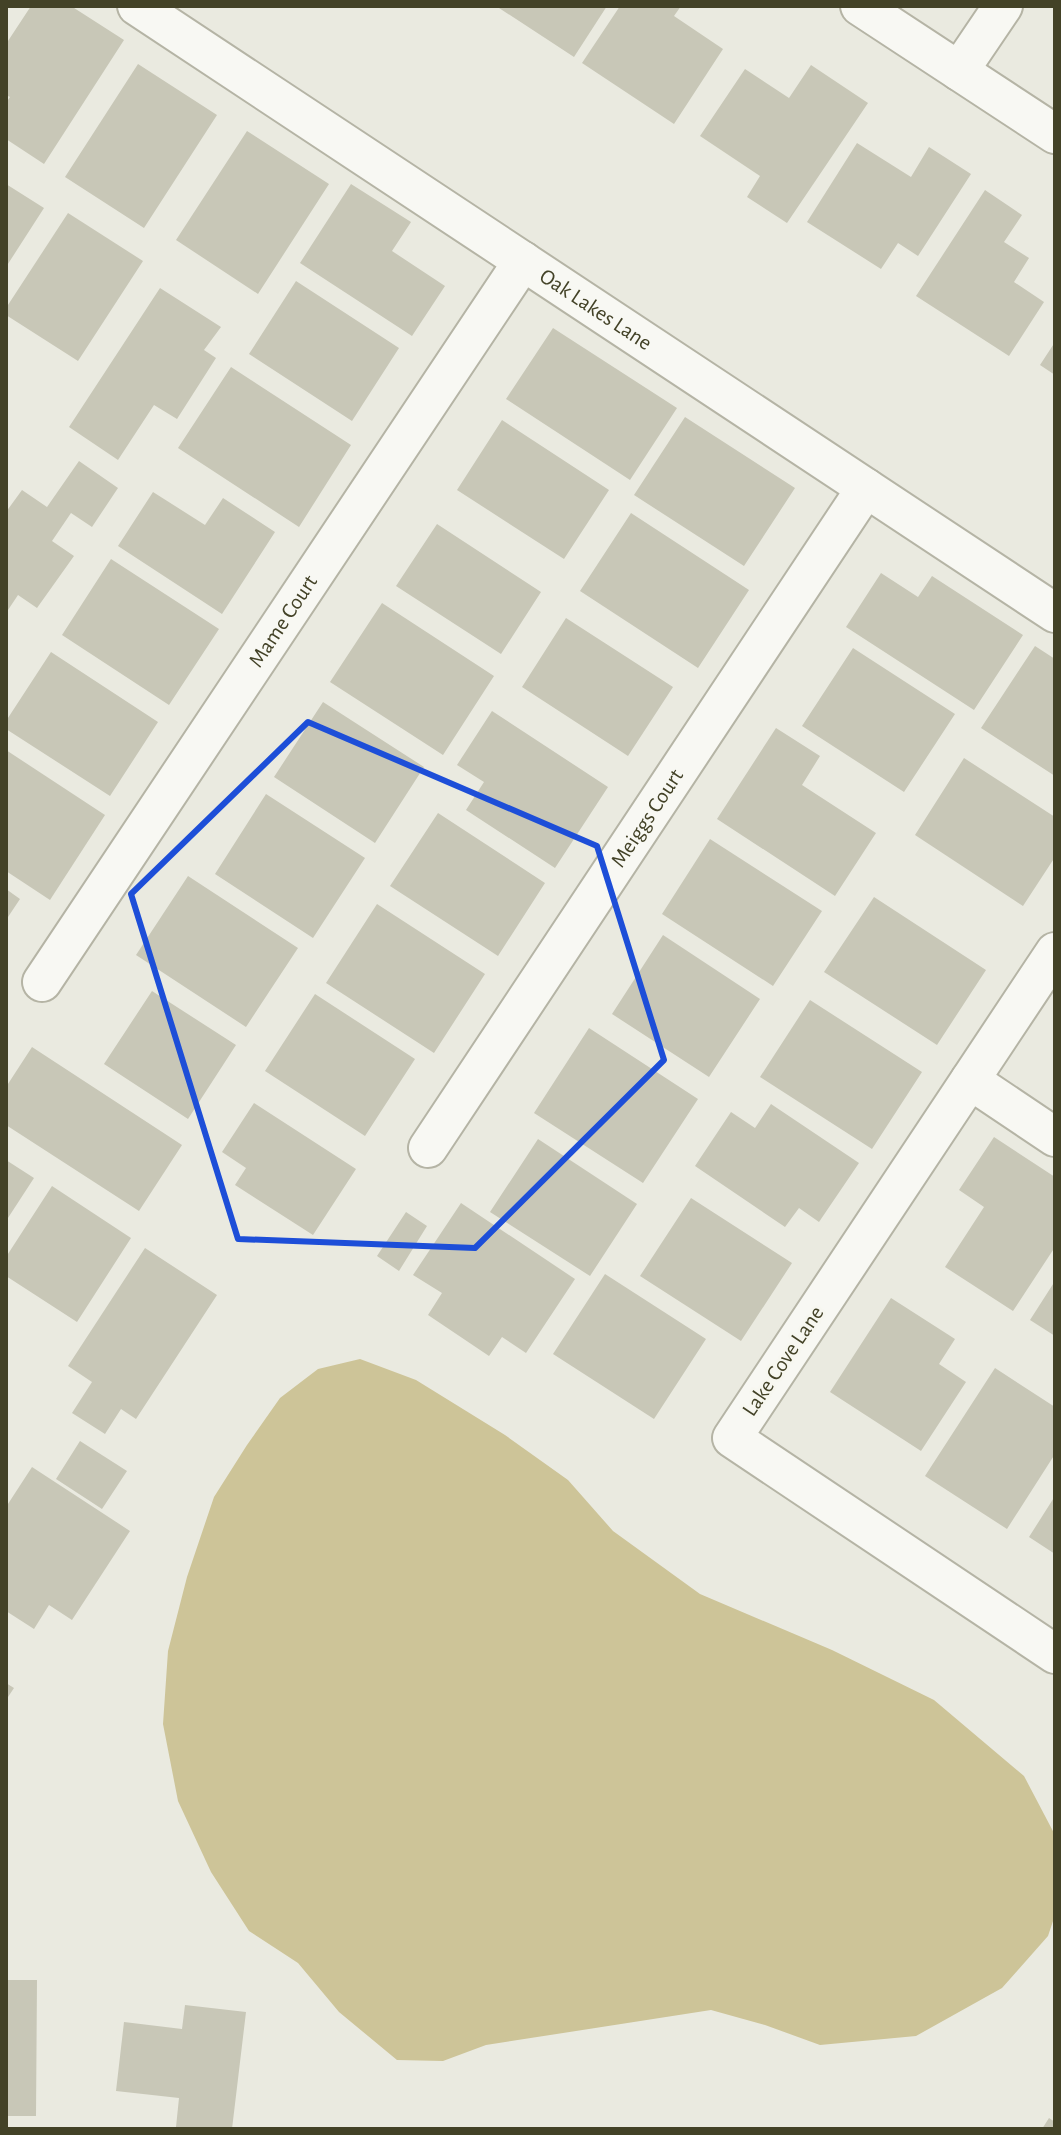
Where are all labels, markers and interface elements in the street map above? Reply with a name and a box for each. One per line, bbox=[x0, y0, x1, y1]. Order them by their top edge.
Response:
street label: Oak Lakes Lane bbox=[536, 264, 656, 354]
street label: Mame Court bbox=[244, 571, 321, 671]
street label: Meiggs Court bbox=[607, 765, 687, 871]
street label: Lake Cove Lane bbox=[738, 1302, 828, 1420]

